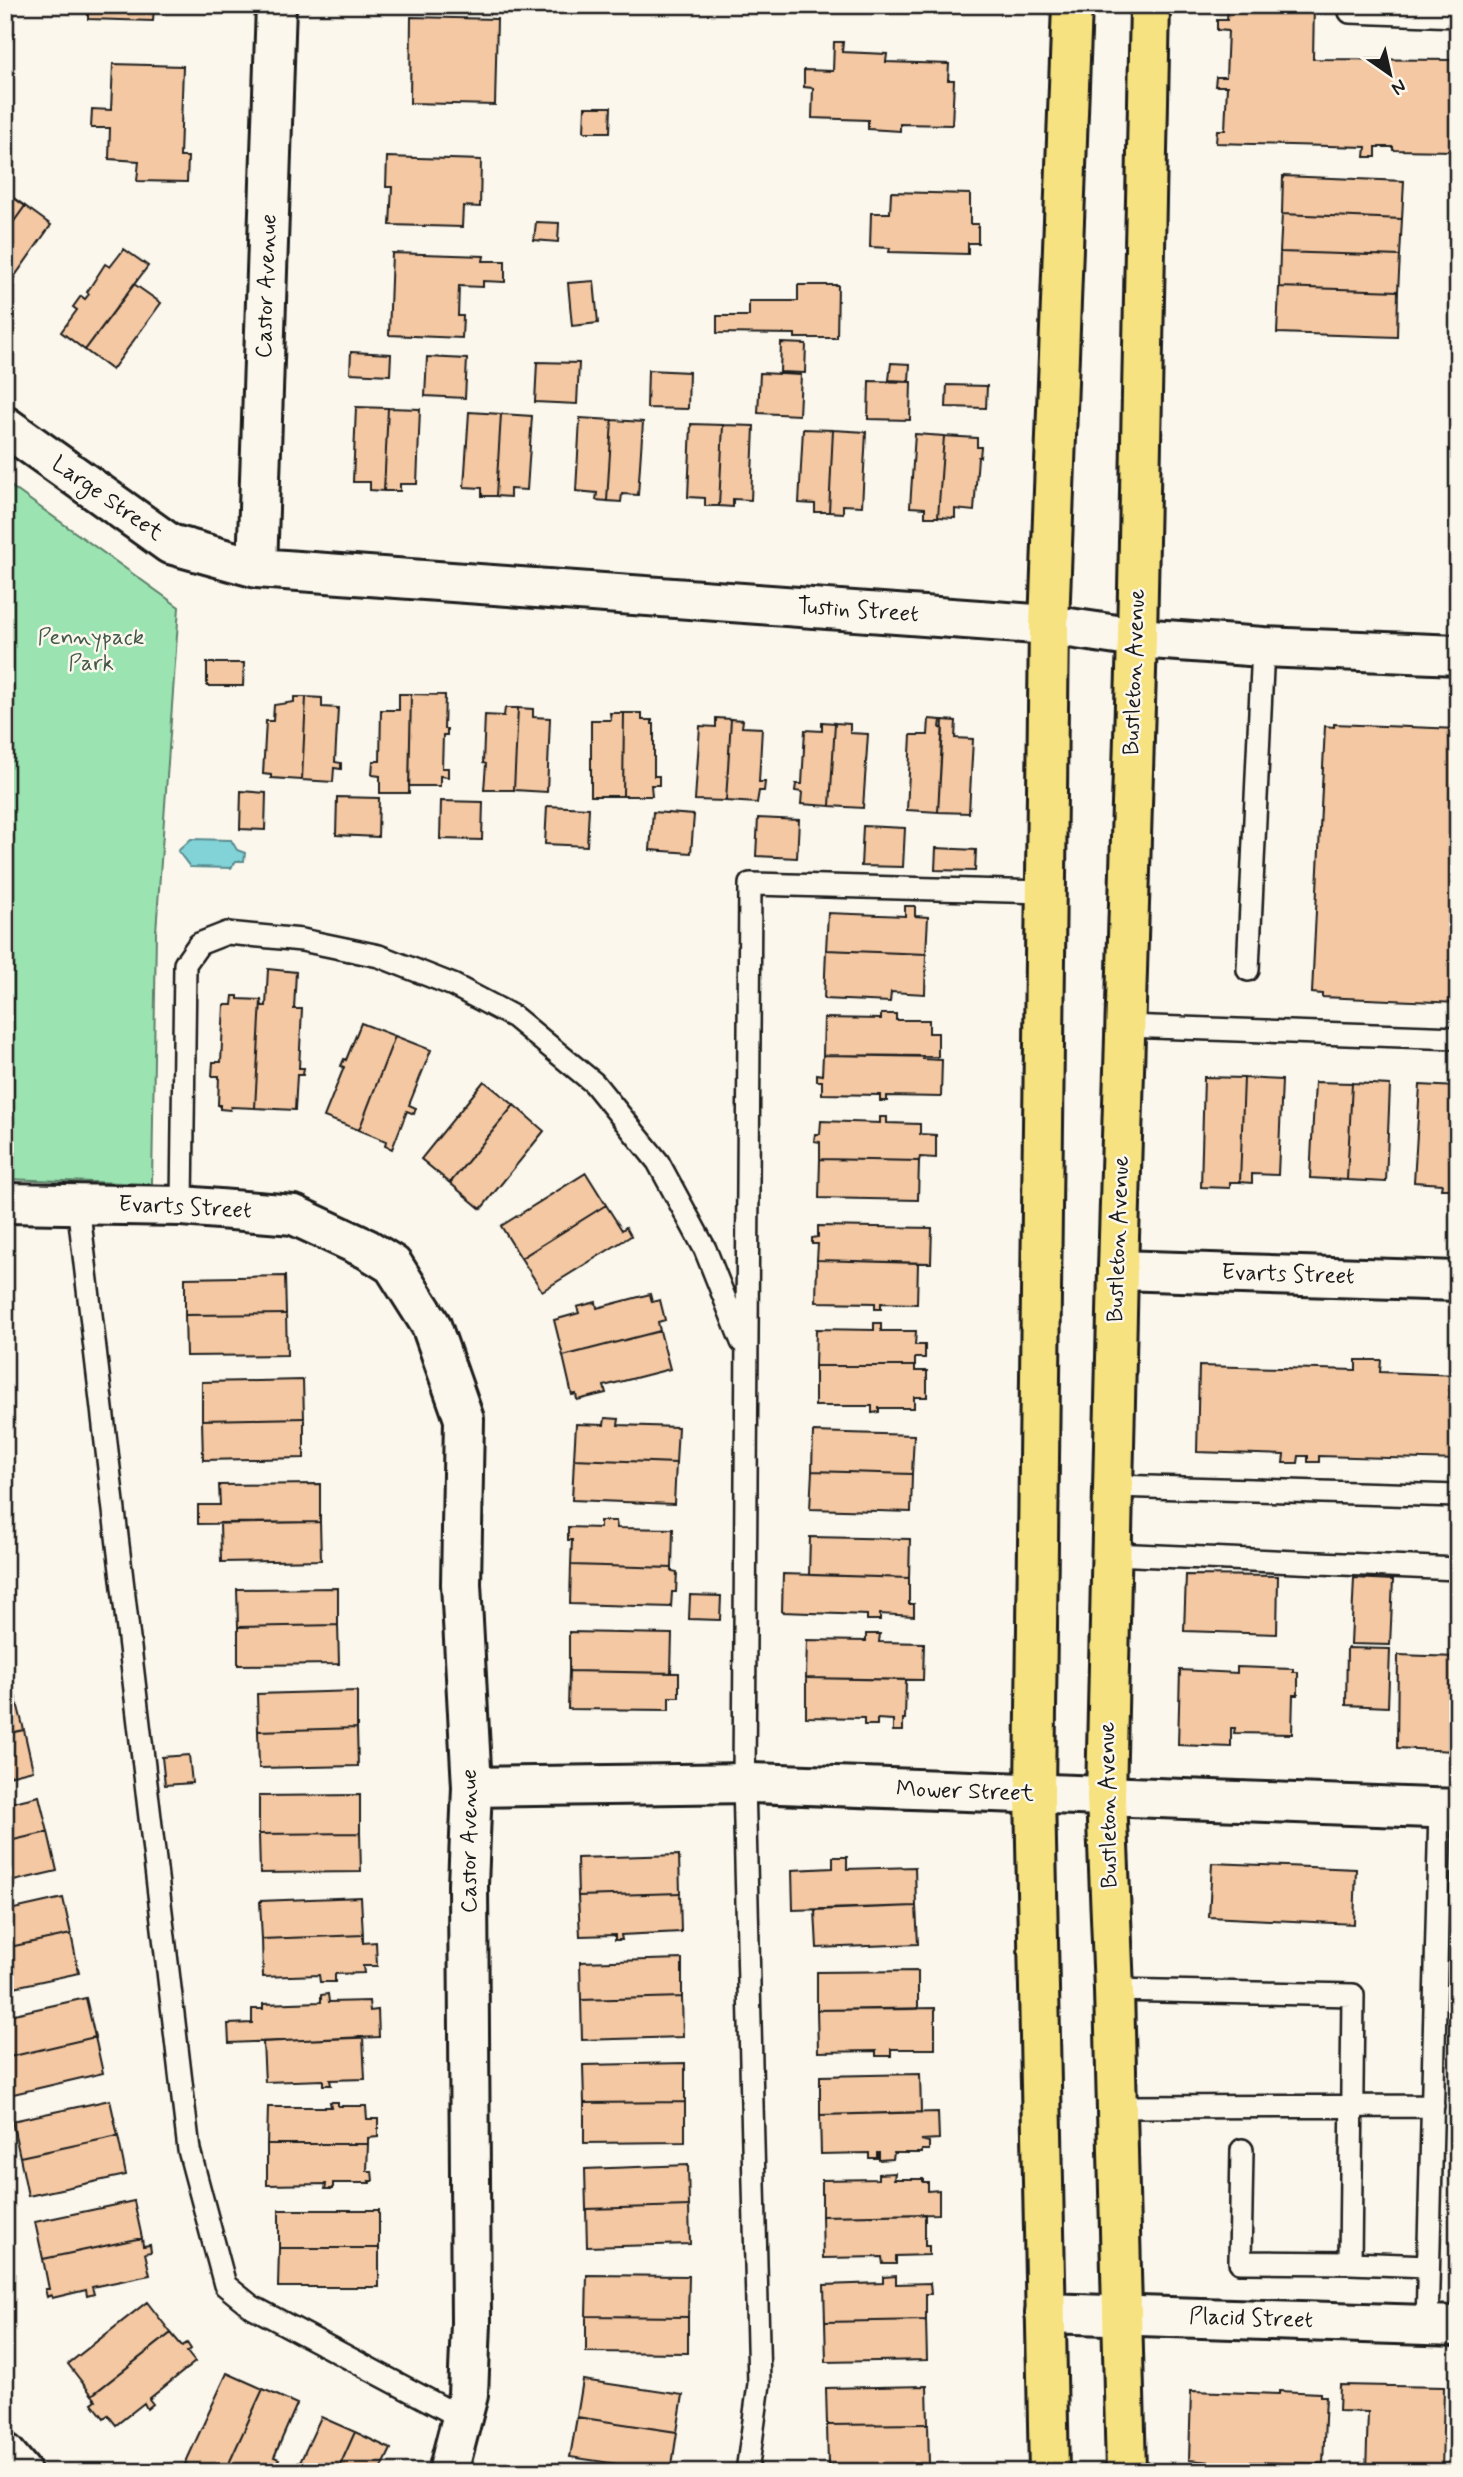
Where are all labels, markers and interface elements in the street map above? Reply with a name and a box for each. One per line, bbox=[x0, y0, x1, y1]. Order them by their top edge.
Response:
north arrow bbox=[1354, 38, 1424, 108]
text: N bbox=[1386, 73, 1411, 101]
street label: Castor Avenue bbox=[249, 213, 285, 359]
street label: Large Street bbox=[44, 450, 169, 550]
street label: Bustleton Avenue bbox=[1117, 588, 1153, 756]
street label: Tustin Street bbox=[796, 592, 920, 630]
park label: Pennypack Park bbox=[38, 623, 144, 679]
street label: Bustleton Avenue bbox=[1101, 1155, 1137, 1323]
street label: Evarts Street bbox=[118, 1190, 252, 1226]
street label: Evarts Street bbox=[1221, 1258, 1355, 1292]
street label: Bustleton Avenue bbox=[1093, 1721, 1125, 1889]
street label: Castor Avenue bbox=[455, 1769, 485, 1913]
street label: Mower Street bbox=[895, 1775, 1035, 1809]
street label: Placid Street bbox=[1188, 2302, 1314, 2336]

